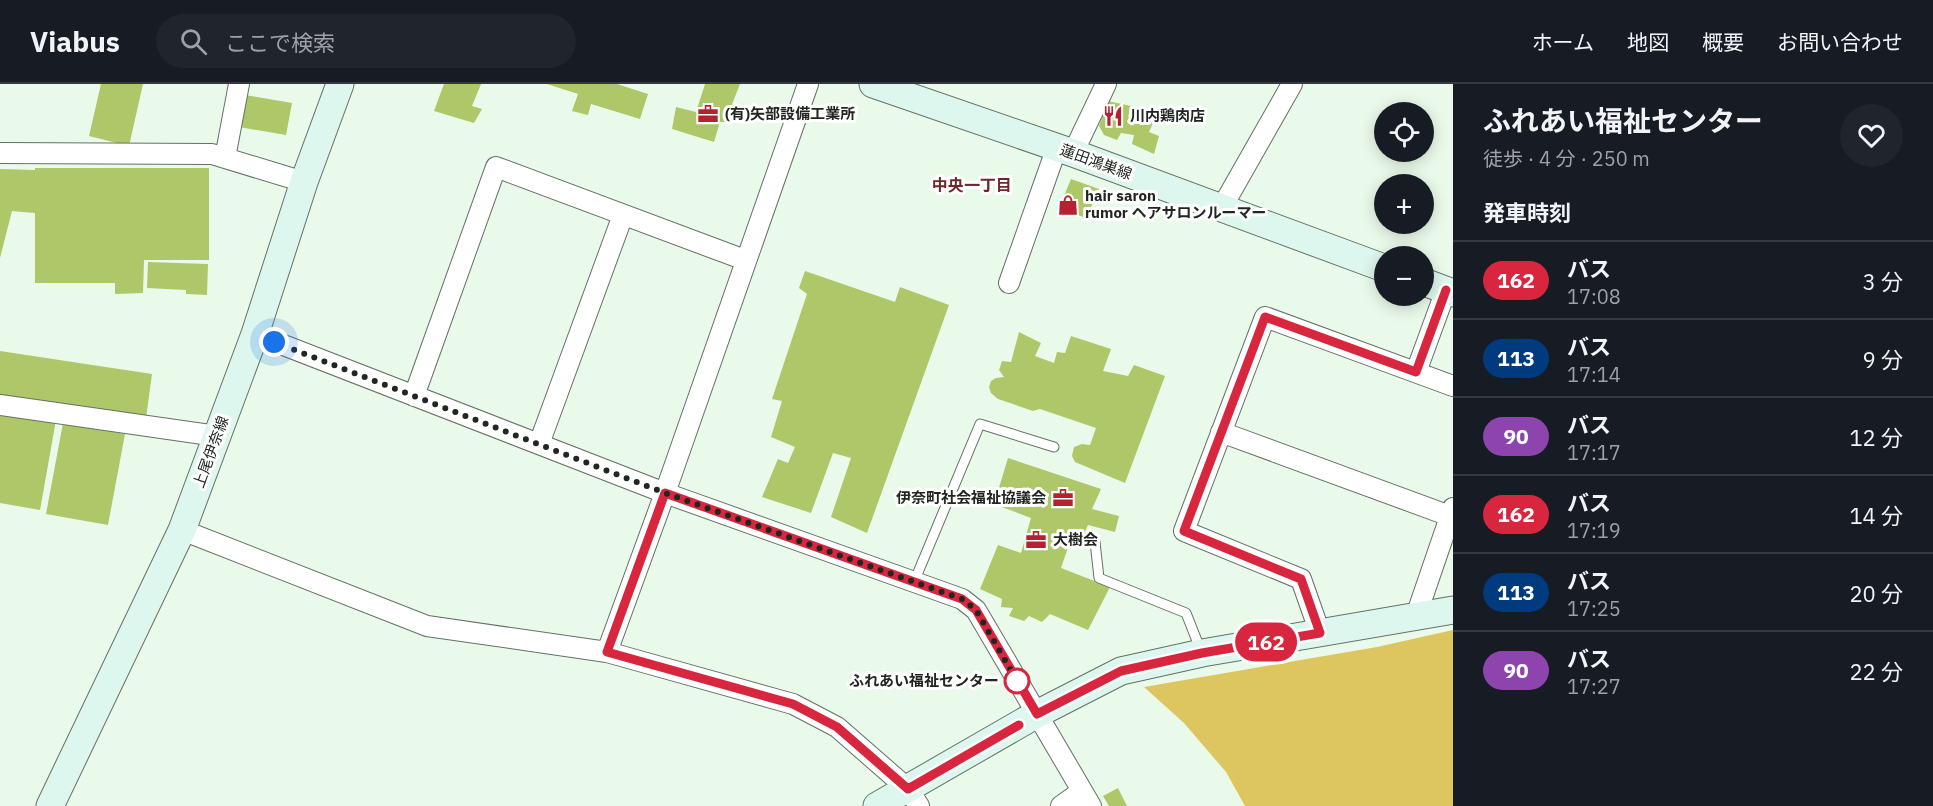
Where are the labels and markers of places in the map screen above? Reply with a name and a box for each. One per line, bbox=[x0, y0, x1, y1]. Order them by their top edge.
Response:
office icon: (有)矢部設備工業所 bbox=[696, 102, 720, 126]
place label: (有)矢部設備工業所 bbox=[725, 104, 855, 123]
restaurant icon: 川内鶏肉店 bbox=[1101, 104, 1125, 128]
place label: 川内鶏肉店 bbox=[1130, 106, 1205, 125]
place label: hair saron rumor ヘアサロンルーマー bbox=[1085, 186, 1266, 222]
shop icon: hair saron rumor ヘアサロンルーマー bbox=[1056, 193, 1080, 217]
office icon: 伊奈町社会福祉協議会 bbox=[1051, 486, 1075, 510]
place label: 伊奈町社会福祉協議会 bbox=[896, 488, 1046, 507]
office icon: 大樹会 bbox=[1024, 528, 1048, 552]
place label: 大樹会 bbox=[1053, 530, 1098, 549]
marker: ふれあい福祉センター bbox=[1004, 668, 1030, 694]
place label: ふれあい福祉センター bbox=[849, 671, 999, 690]

